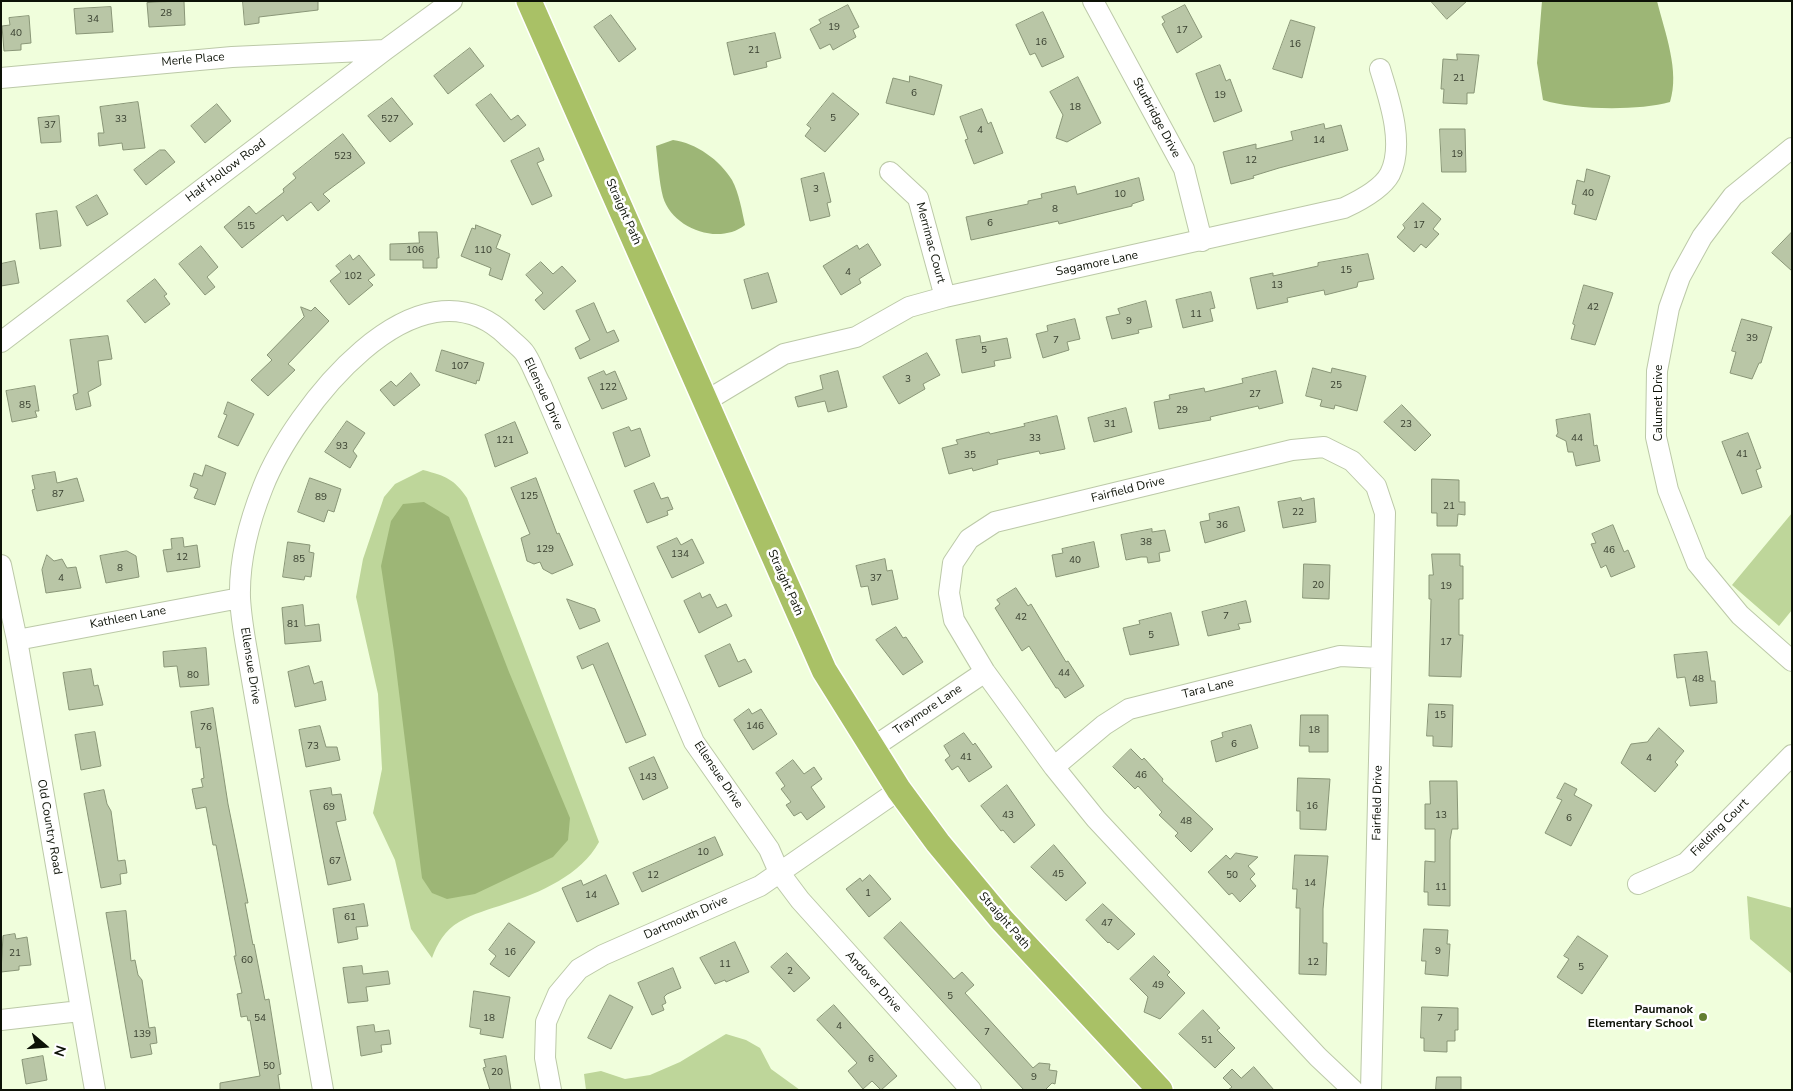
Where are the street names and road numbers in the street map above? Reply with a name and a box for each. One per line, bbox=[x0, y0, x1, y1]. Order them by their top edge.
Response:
street label: Merle Place bbox=[161, 50, 225, 70]
street label: Sturbridge Drive bbox=[1129, 75, 1183, 161]
street label: Half Hollow Road bbox=[183, 136, 269, 206]
street label: Straight Path bbox=[602, 177, 644, 247]
street label: Merrimac Court bbox=[912, 201, 948, 285]
street label: Sagamore Lane bbox=[1054, 248, 1140, 280]
street label: Ellensue Drive bbox=[520, 356, 566, 432]
street label: Calumet Drive bbox=[1652, 365, 1666, 441]
street label: Fairfield Drive bbox=[1090, 474, 1166, 506]
street label: Straight Path bbox=[764, 548, 806, 618]
street label: Kathleen Lane bbox=[89, 604, 167, 632]
street label: Ellensue Drive bbox=[237, 627, 263, 705]
street label: Tara Lane bbox=[1181, 676, 1235, 702]
street label: Traymore Lane bbox=[891, 682, 965, 738]
street label: Ellensue Drive bbox=[690, 739, 746, 811]
street label: Fairfield Drive bbox=[1370, 765, 1386, 841]
street label: Old Country Road bbox=[34, 778, 64, 876]
street label: Fielding Court bbox=[1688, 796, 1752, 860]
street label: Straight Path bbox=[975, 890, 1033, 952]
street label: Dartmouth Drive bbox=[642, 893, 730, 943]
street label: Andover Drive bbox=[842, 948, 904, 1016]

